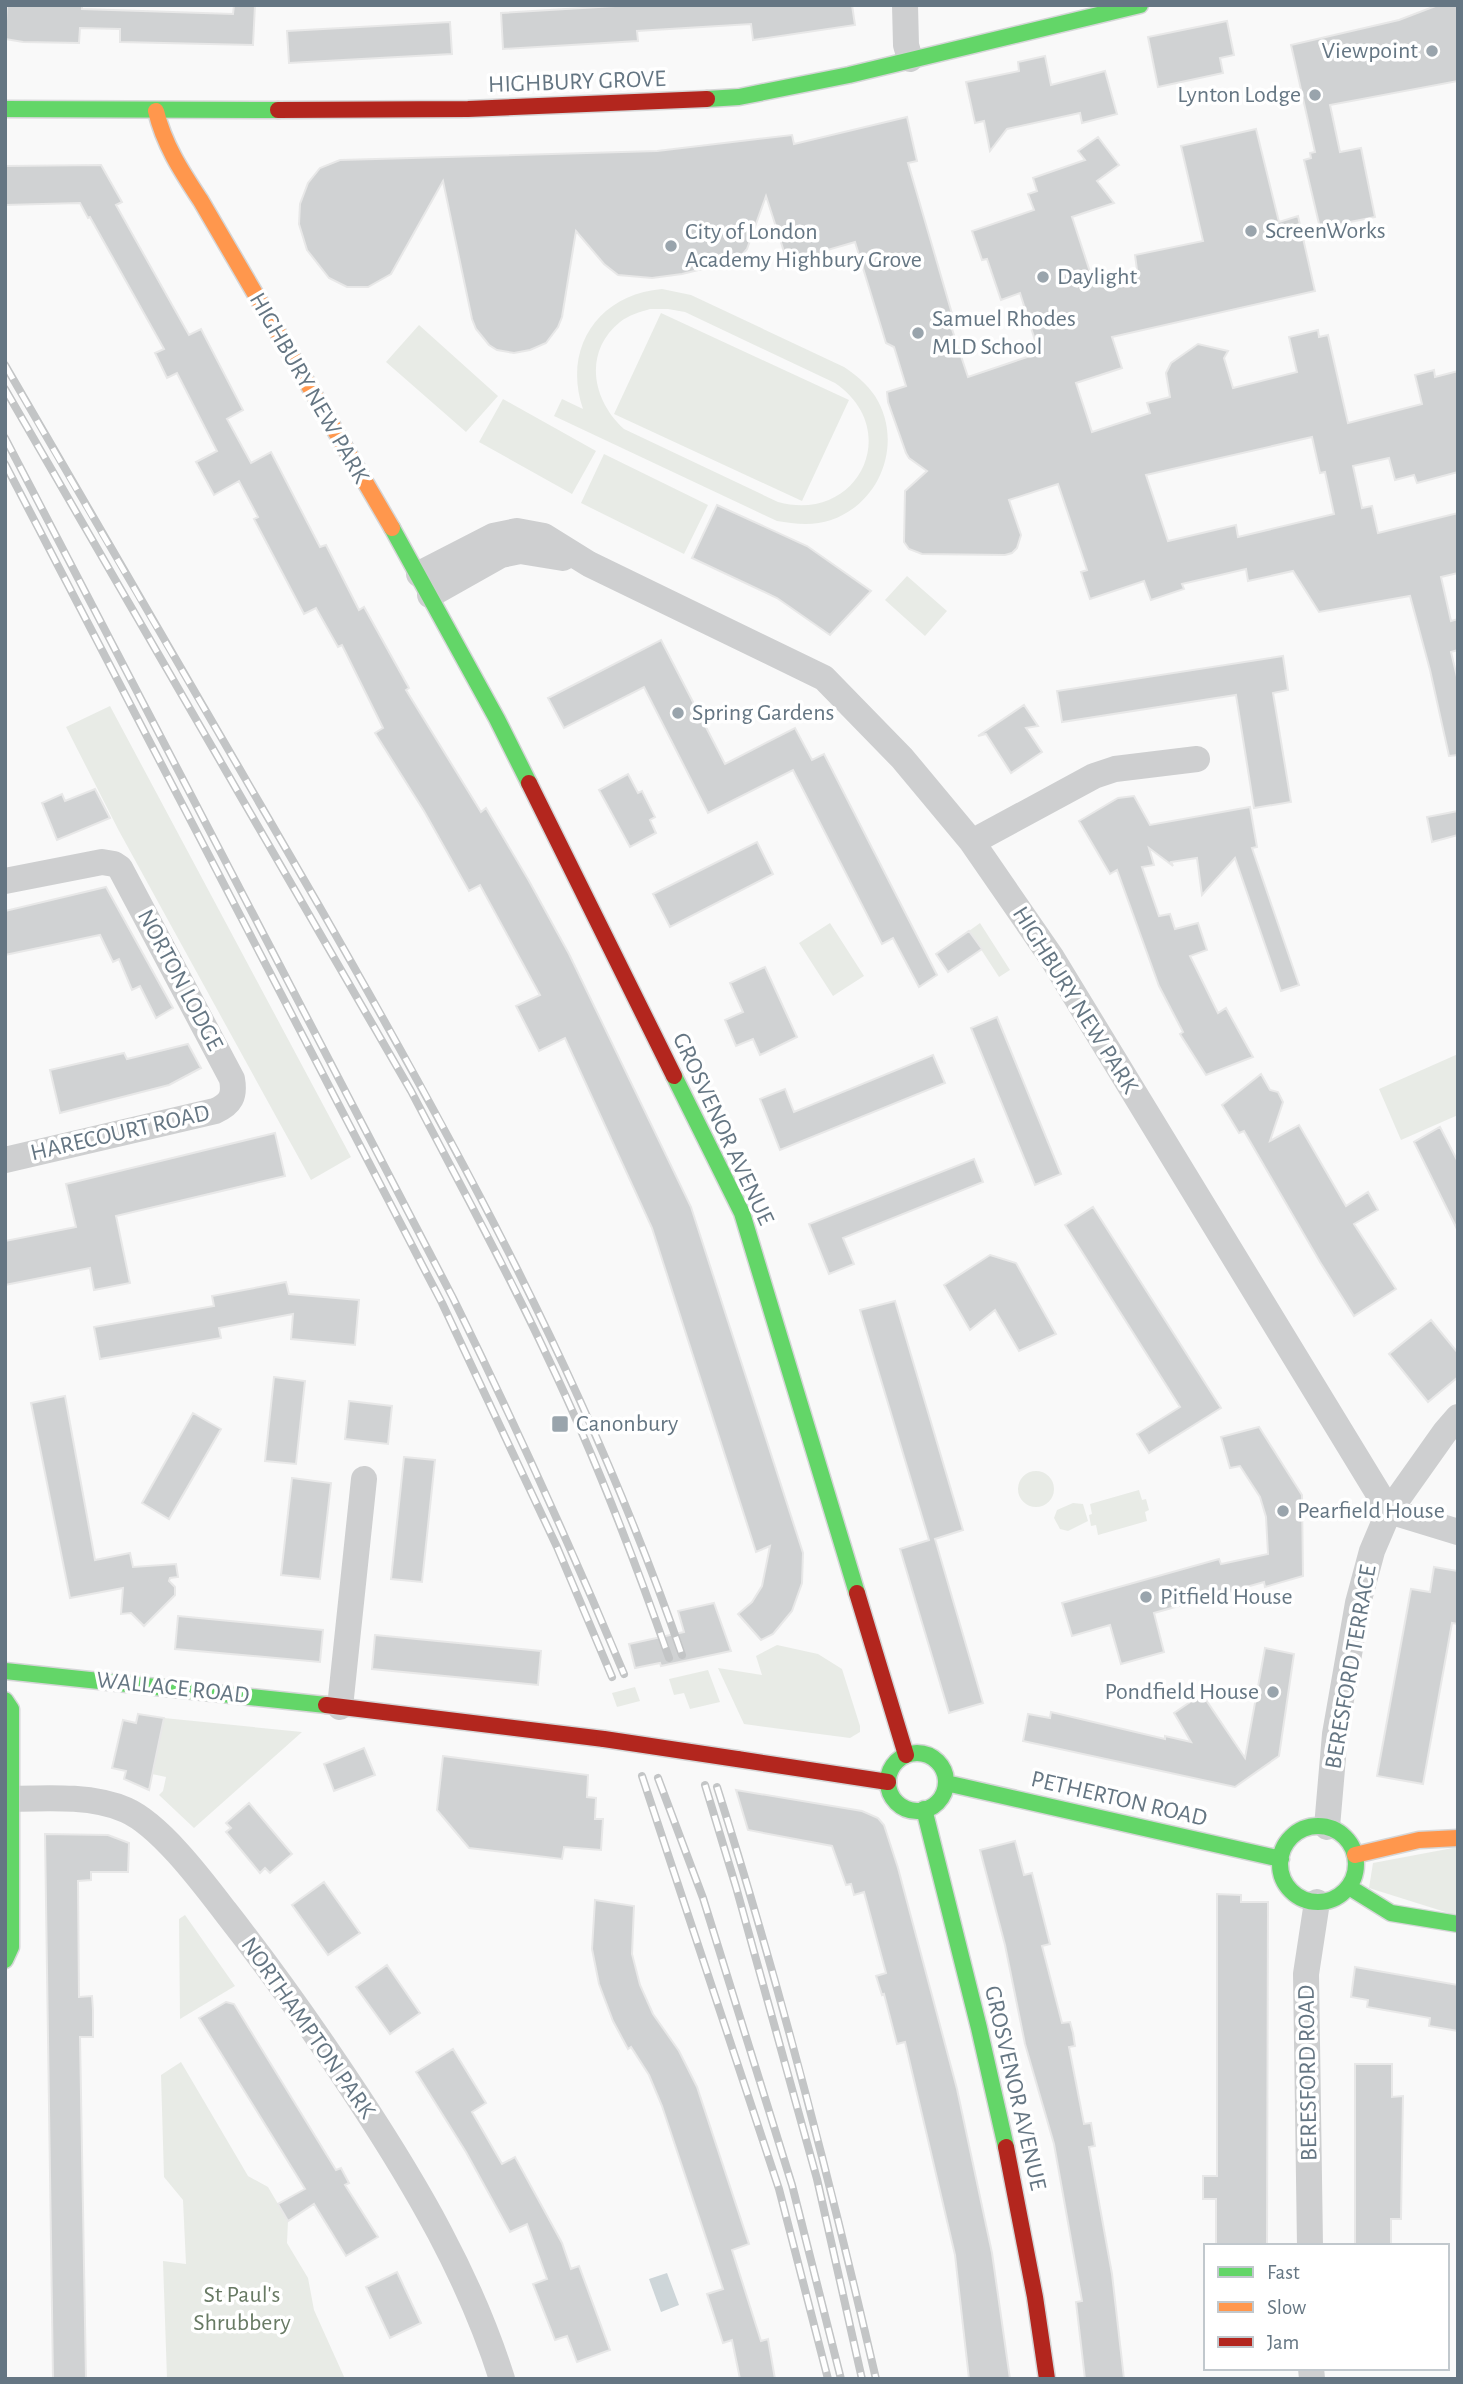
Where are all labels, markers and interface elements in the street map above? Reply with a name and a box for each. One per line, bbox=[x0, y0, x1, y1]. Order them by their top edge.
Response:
place label: Viewpoint bbox=[1322, 39, 1418, 63]
marker: Viewpoint bbox=[1424, 43, 1440, 59]
street label: HIGHBURY GROVE bbox=[488, 67, 667, 97]
place label: Lynton Lodge bbox=[1177, 83, 1301, 107]
marker: Lynton Lodge bbox=[1307, 87, 1323, 103]
place label: ScreenWorks bbox=[1265, 219, 1386, 243]
place label: City of London Academy Highbury Grove bbox=[685, 220, 922, 272]
marker: ScreenWorks bbox=[1243, 223, 1259, 239]
marker: City of London Academy Highbury Grove bbox=[663, 238, 679, 254]
place label: Daylight bbox=[1057, 265, 1137, 289]
marker: Daylight bbox=[1035, 269, 1051, 285]
street label: HIGHBURY NEW PARK bbox=[245, 289, 374, 488]
place label: Samuel Rhodes MLD School bbox=[932, 307, 1076, 359]
marker: Samuel Rhodes MLD School bbox=[910, 325, 926, 341]
place label: Spring Gardens bbox=[692, 701, 834, 725]
marker: Spring Gardens bbox=[670, 705, 686, 721]
street label: HIGHBURY NEW PARK bbox=[1008, 902, 1143, 1098]
street label: NORTON LODGE bbox=[133, 906, 227, 1055]
street label: GROSVENOR AVENUE bbox=[668, 1029, 778, 1229]
street label: HARECOURT ROAD bbox=[28, 1101, 212, 1165]
place label: Canonbury bbox=[576, 1412, 678, 1436]
marker: Canonbury bbox=[550, 1414, 570, 1434]
place label: Pearfield House bbox=[1297, 1499, 1445, 1523]
marker: Pearfield House bbox=[1275, 1503, 1291, 1519]
street label: BERESFORD TERRACE bbox=[1321, 1563, 1381, 1771]
place label: Pitfield House bbox=[1160, 1585, 1293, 1609]
marker: Pitfield House bbox=[1138, 1589, 1154, 1605]
street label: WALLACE ROAD bbox=[95, 1668, 251, 1708]
place label: Pondfield House bbox=[1105, 1680, 1259, 1704]
marker: Pondfield House bbox=[1265, 1684, 1281, 1700]
street label: PETHERTON ROAD bbox=[1029, 1767, 1209, 1831]
street label: NORTHAMPTON PARK bbox=[236, 1933, 380, 2124]
street label: GROSVENOR AVENUE bbox=[980, 1983, 1050, 2193]
street label: BERESFORD ROAD bbox=[1294, 1985, 1322, 2161]
legend bbox=[1204, 2244, 1449, 2370]
text: Fast bbox=[1267, 2262, 1300, 2283]
park label: St Paul's Shrubbery bbox=[193, 2283, 291, 2335]
text: Slow bbox=[1267, 2297, 1306, 2318]
text: Jam bbox=[1267, 2332, 1299, 2353]

